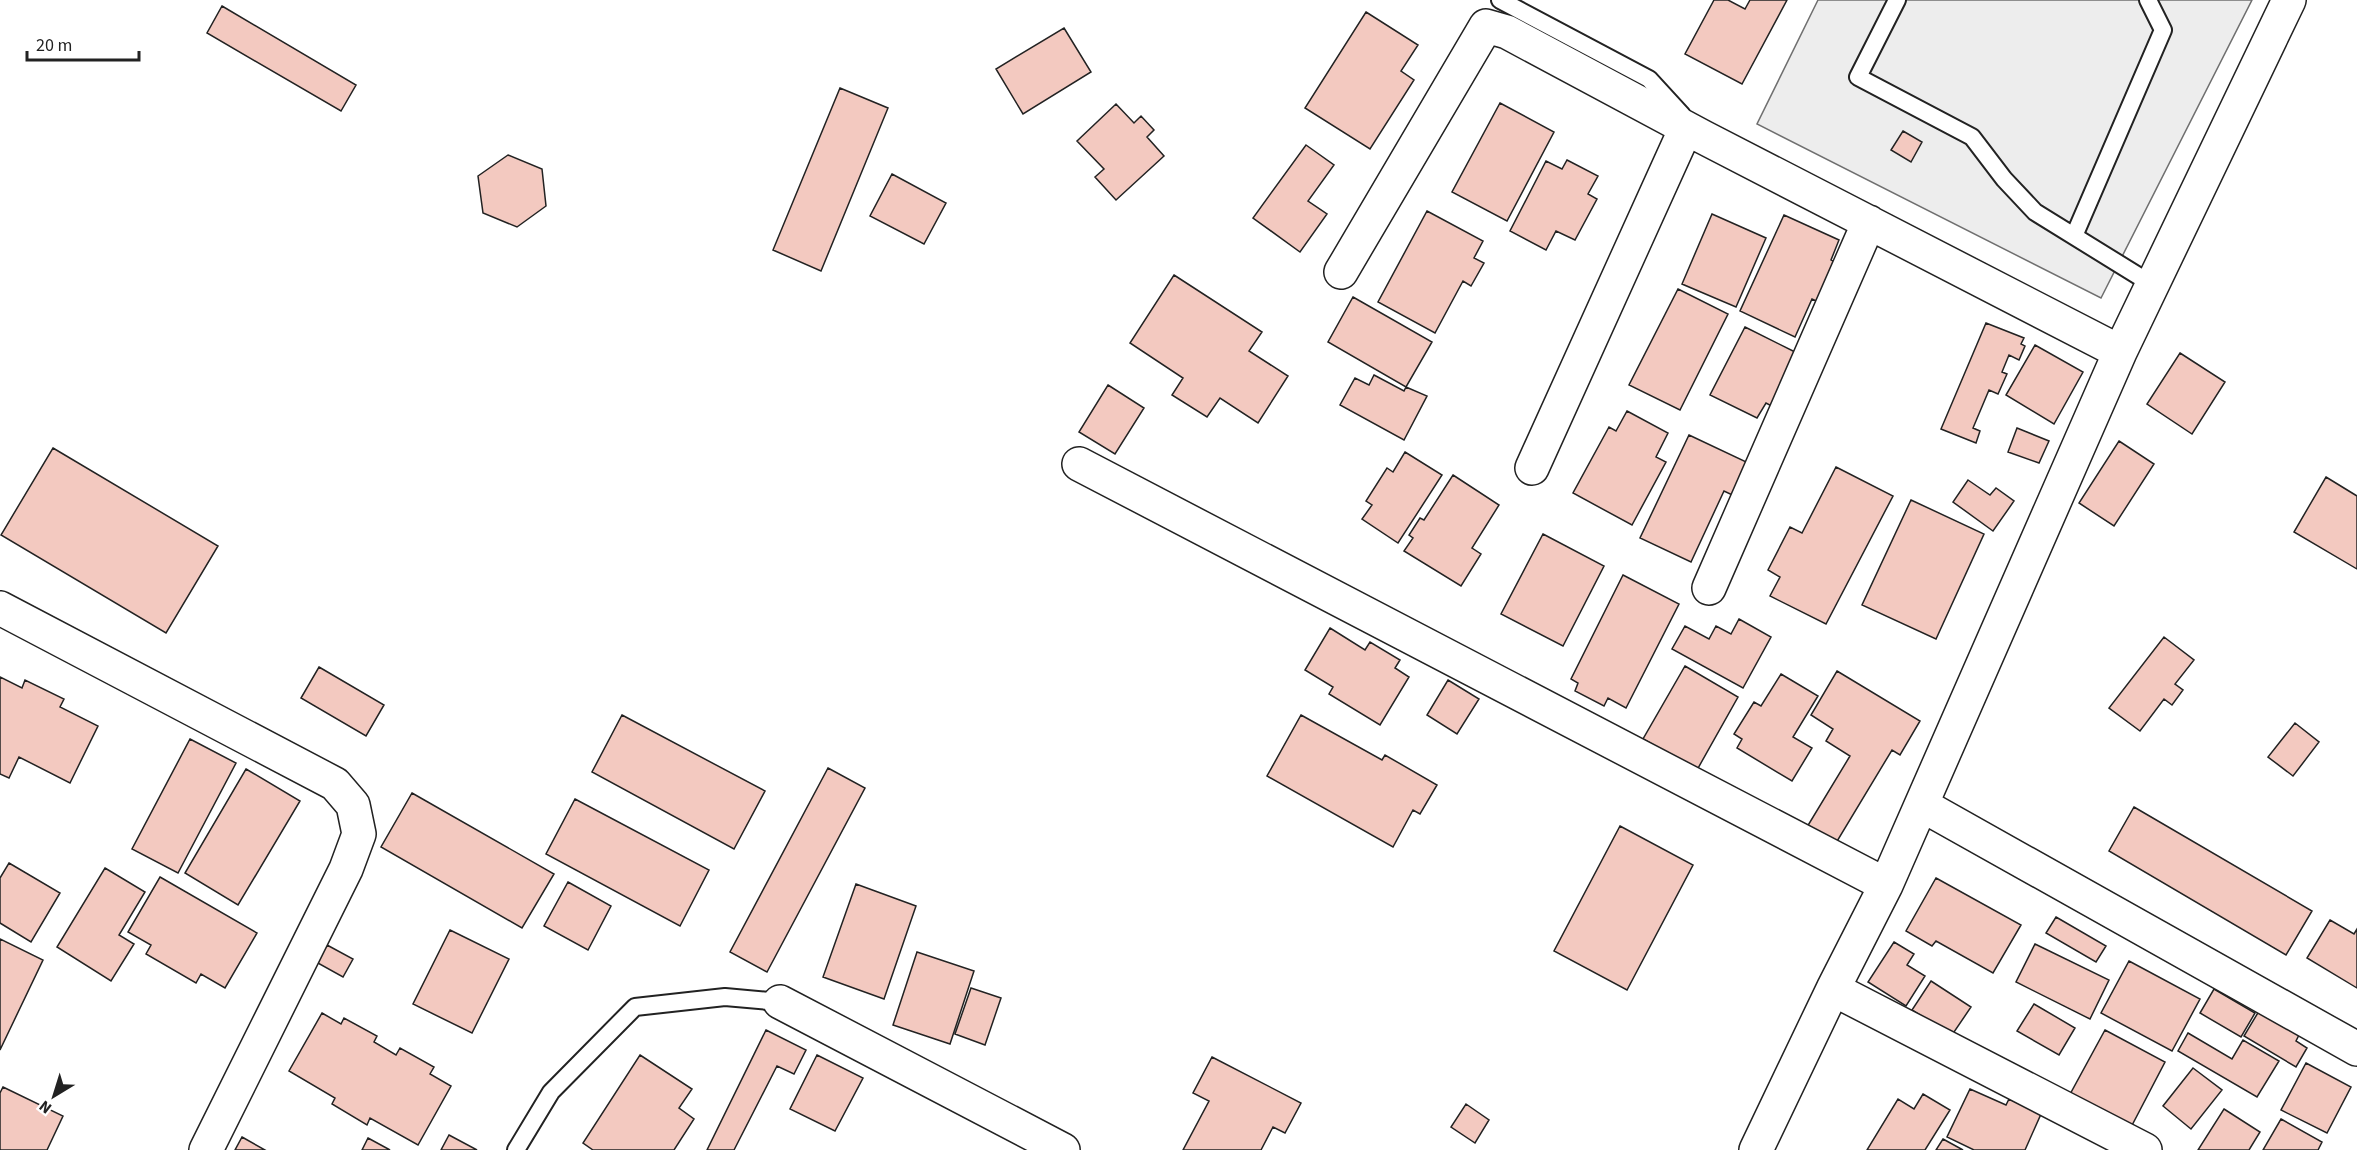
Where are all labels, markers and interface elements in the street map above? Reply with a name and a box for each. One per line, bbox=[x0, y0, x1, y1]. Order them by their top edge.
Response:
scale bar bbox=[27, 24, 140, 62]
text: 20 m bbox=[36, 33, 72, 58]
north arrow bbox=[24, 1066, 84, 1126]
text: N bbox=[34, 1095, 56, 1119]

